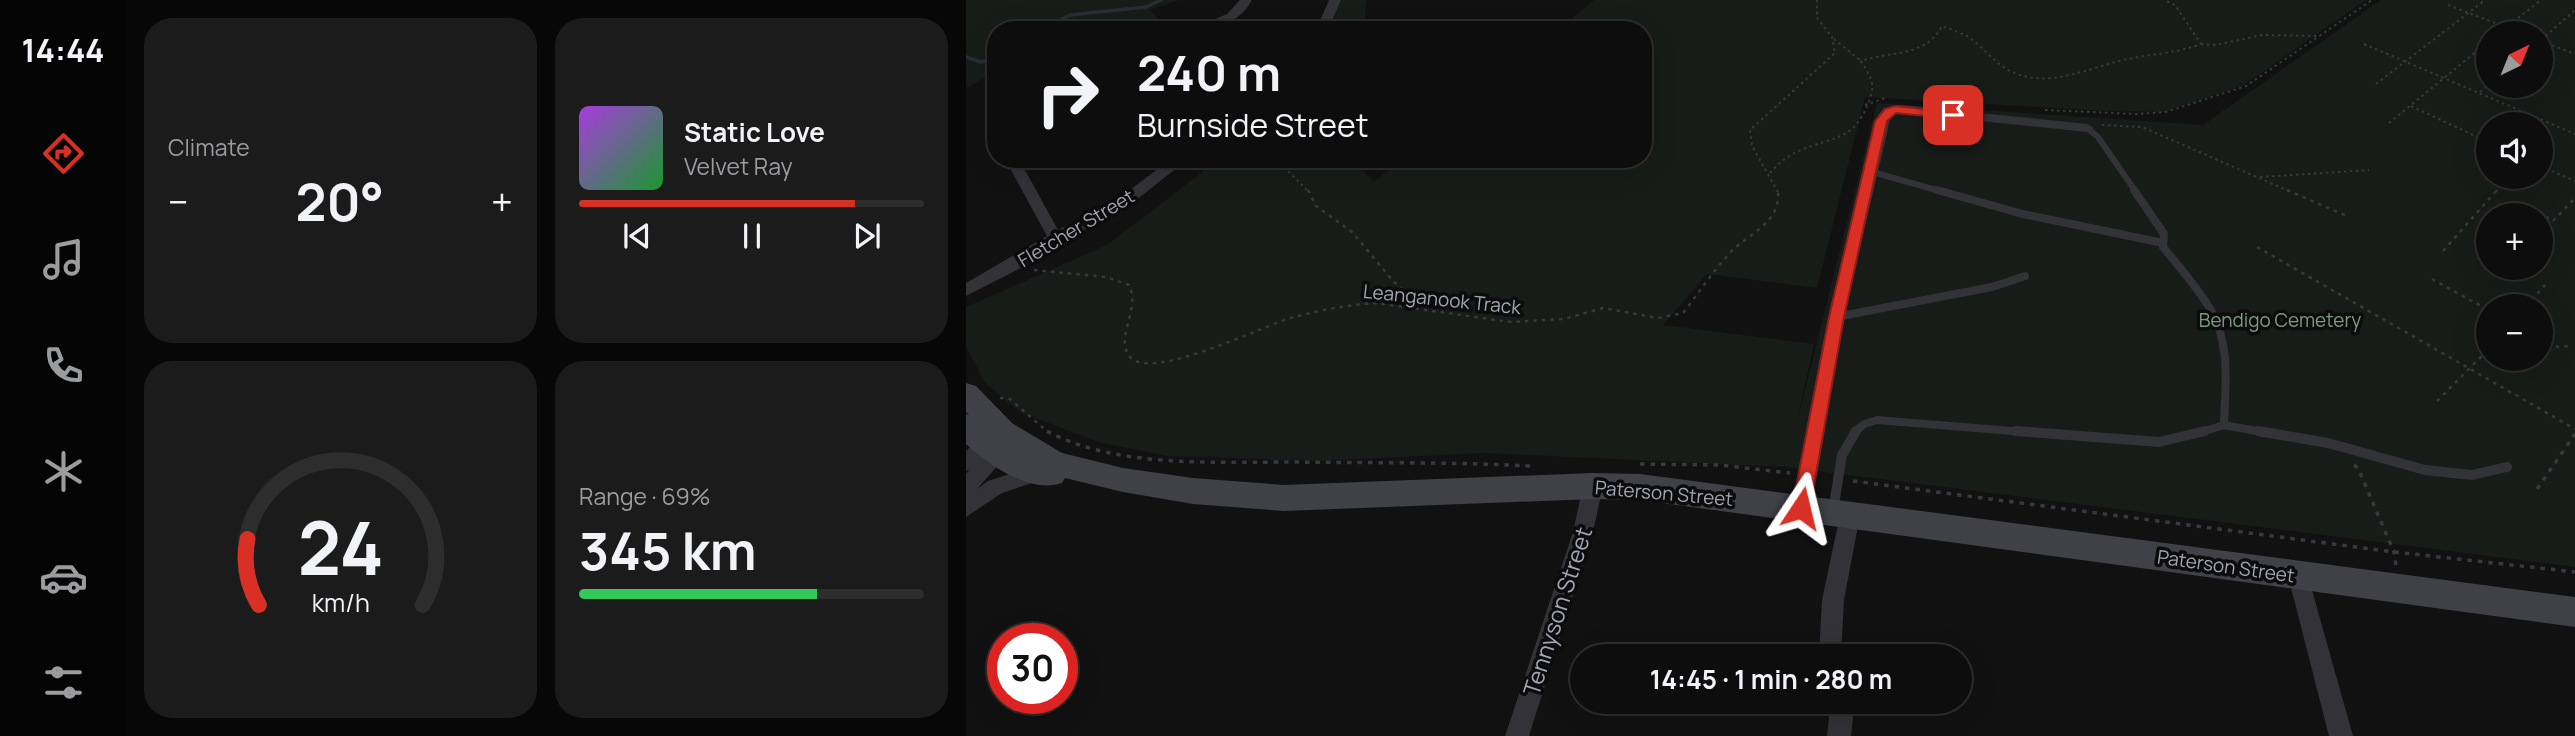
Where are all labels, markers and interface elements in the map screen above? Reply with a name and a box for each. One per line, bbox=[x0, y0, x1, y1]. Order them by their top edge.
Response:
north arrow bbox=[2476, 21, 2553, 98]
map controls bbox=[2476, 21, 2553, 371]
text: 14:44 bbox=[22, 28, 105, 72]
text: 240 m bbox=[1137, 39, 1281, 106]
icon: right bbox=[1022, 49, 1113, 140]
pin bbox=[1923, 85, 1983, 145]
icon: arrive bbox=[1934, 96, 1972, 134]
text: Burnside Street bbox=[1137, 103, 1369, 147]
button: sound bbox=[2476, 112, 2553, 189]
text: Static Love bbox=[684, 114, 825, 150]
icon: directions bbox=[39, 129, 88, 178]
text: Climate bbox=[168, 131, 250, 163]
text: Velvet Ray bbox=[684, 150, 793, 182]
text: 20° bbox=[296, 166, 384, 237]
text: − bbox=[168, 175, 189, 227]
text: + bbox=[491, 175, 513, 227]
street label: Fletcher Street bbox=[1013, 183, 1139, 273]
button: + bbox=[2476, 203, 2553, 280]
icon: previous bbox=[618, 217, 656, 255]
icon: pause bbox=[733, 217, 771, 255]
icon: next bbox=[848, 217, 886, 255]
icon: music bbox=[39, 235, 88, 284]
street label: Leanganook Track bbox=[1362, 278, 1523, 320]
button: − bbox=[2476, 294, 2553, 371]
park label: Bendigo Cemetery bbox=[2199, 307, 2361, 333]
icon: phone bbox=[39, 341, 88, 390]
icon: climate bbox=[39, 447, 88, 496]
position arrow bbox=[1764, 471, 1838, 545]
street label: Paterson Street bbox=[1594, 474, 1734, 512]
text: Range · 69% bbox=[579, 480, 710, 512]
text: 24 bbox=[297, 498, 384, 598]
text: 345 km bbox=[579, 515, 756, 586]
street label: Tennyson Street bbox=[1515, 523, 1599, 699]
street label: Paterson Street bbox=[2156, 543, 2296, 589]
icon: car bbox=[39, 553, 88, 602]
text: km/h bbox=[311, 585, 370, 620]
speed limit sign: 30 bbox=[987, 623, 1078, 714]
icon: filters bbox=[39, 658, 88, 707]
text: 14:45 · 1 min · 280 m bbox=[1650, 661, 1892, 697]

